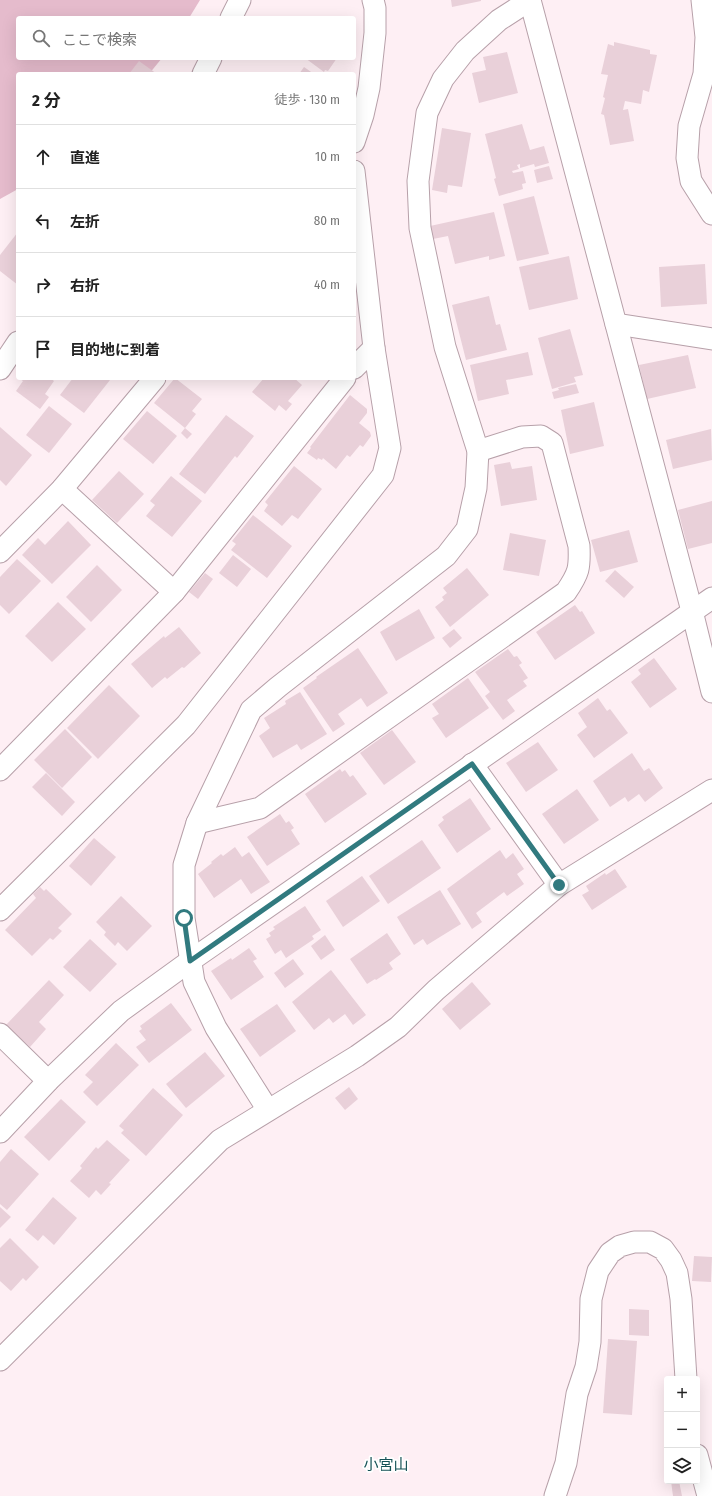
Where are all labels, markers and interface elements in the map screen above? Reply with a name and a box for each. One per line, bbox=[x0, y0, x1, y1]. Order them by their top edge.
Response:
search box bbox=[16, 16, 356, 60]
icon: search bbox=[30, 27, 52, 49]
text: ここで検索 bbox=[62, 31, 137, 49]
text: 2 分 bbox=[32, 90, 60, 111]
text: 徒歩 · 130 m bbox=[274, 92, 340, 107]
icon: ahead bbox=[32, 146, 54, 168]
text: 直進 bbox=[70, 149, 100, 167]
text: 10 m bbox=[315, 149, 340, 164]
icon: left bbox=[32, 210, 54, 232]
text: 左折 bbox=[70, 213, 100, 231]
text: 80 m bbox=[314, 213, 340, 228]
icon: right bbox=[32, 274, 54, 296]
text: 右折 bbox=[70, 277, 100, 295]
text: 40 m bbox=[314, 277, 340, 292]
icon: arrive bbox=[32, 338, 54, 360]
text: 目的地に到着 bbox=[70, 341, 160, 359]
route end bbox=[550, 876, 568, 894]
route start bbox=[175, 909, 193, 927]
map controls bbox=[664, 1376, 700, 1484]
button: + bbox=[664, 1376, 700, 1412]
button: − bbox=[664, 1412, 700, 1448]
button: layers bbox=[664, 1448, 700, 1484]
district label: 小宮山 bbox=[363, 1456, 409, 1474]

